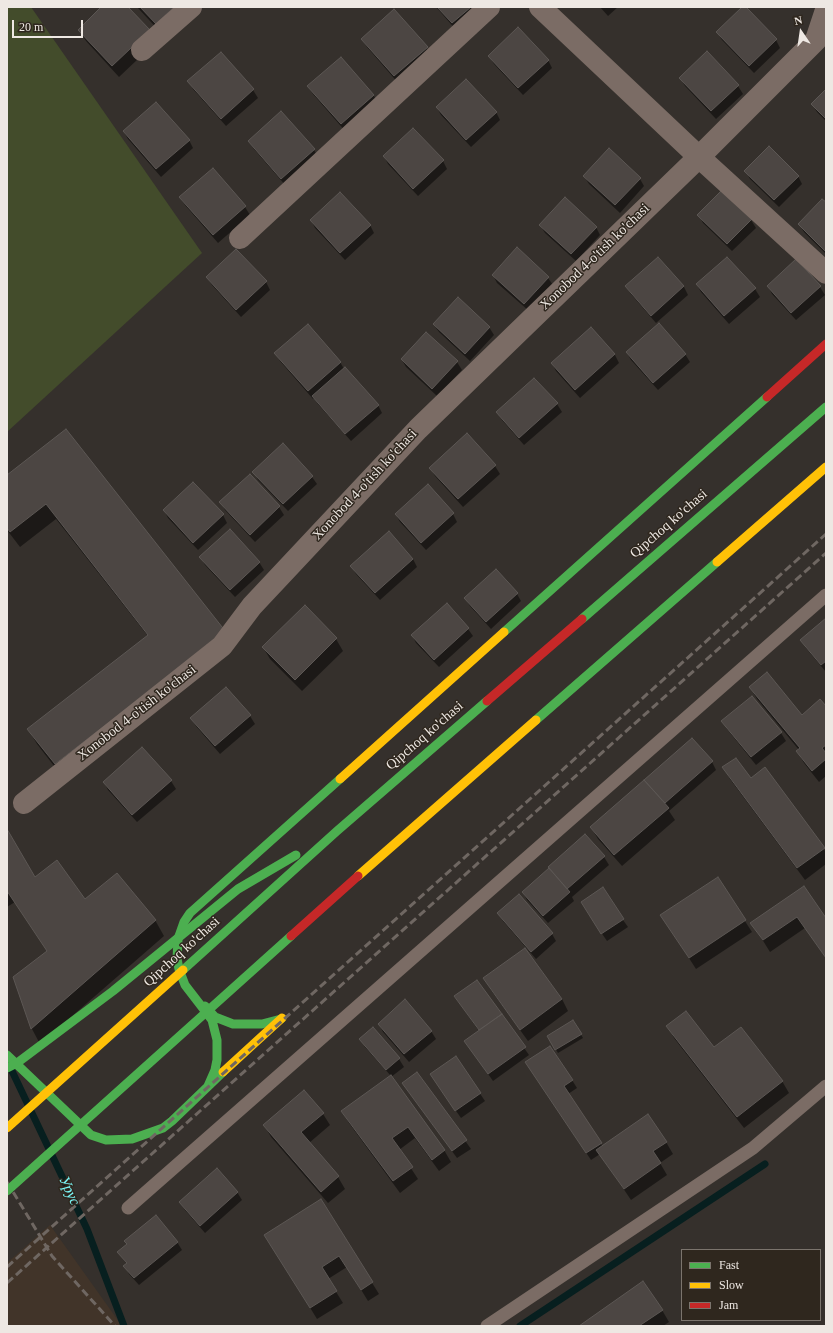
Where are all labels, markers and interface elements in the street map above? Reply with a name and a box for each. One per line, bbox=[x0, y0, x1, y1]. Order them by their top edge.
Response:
scale bar bbox=[14, 12, 85, 38]
north arrow bbox=[781, 12, 821, 52]
text: N bbox=[793, 14, 804, 27]
text: 20 m bbox=[19, 20, 43, 34]
street label: Xonobod 4-o'tish ko'chasi bbox=[537, 200, 653, 314]
street label: Xonobod 4-o'tish ko'chasi bbox=[309, 426, 421, 544]
street label: Qipchoq ko'chasi bbox=[627, 486, 711, 562]
street label: Xonobod 4-o'tish ko'chasi bbox=[74, 661, 200, 765]
street label: Qipchoq ko'chasi bbox=[383, 698, 467, 774]
street label: Qipchoq ko'chasi bbox=[140, 913, 224, 991]
water label: Урус bbox=[54, 1174, 84, 1208]
legend bbox=[681, 1249, 821, 1321]
text: Fast bbox=[719, 1258, 739, 1272]
text: Slow bbox=[719, 1278, 744, 1292]
text: Jam bbox=[719, 1298, 738, 1312]

